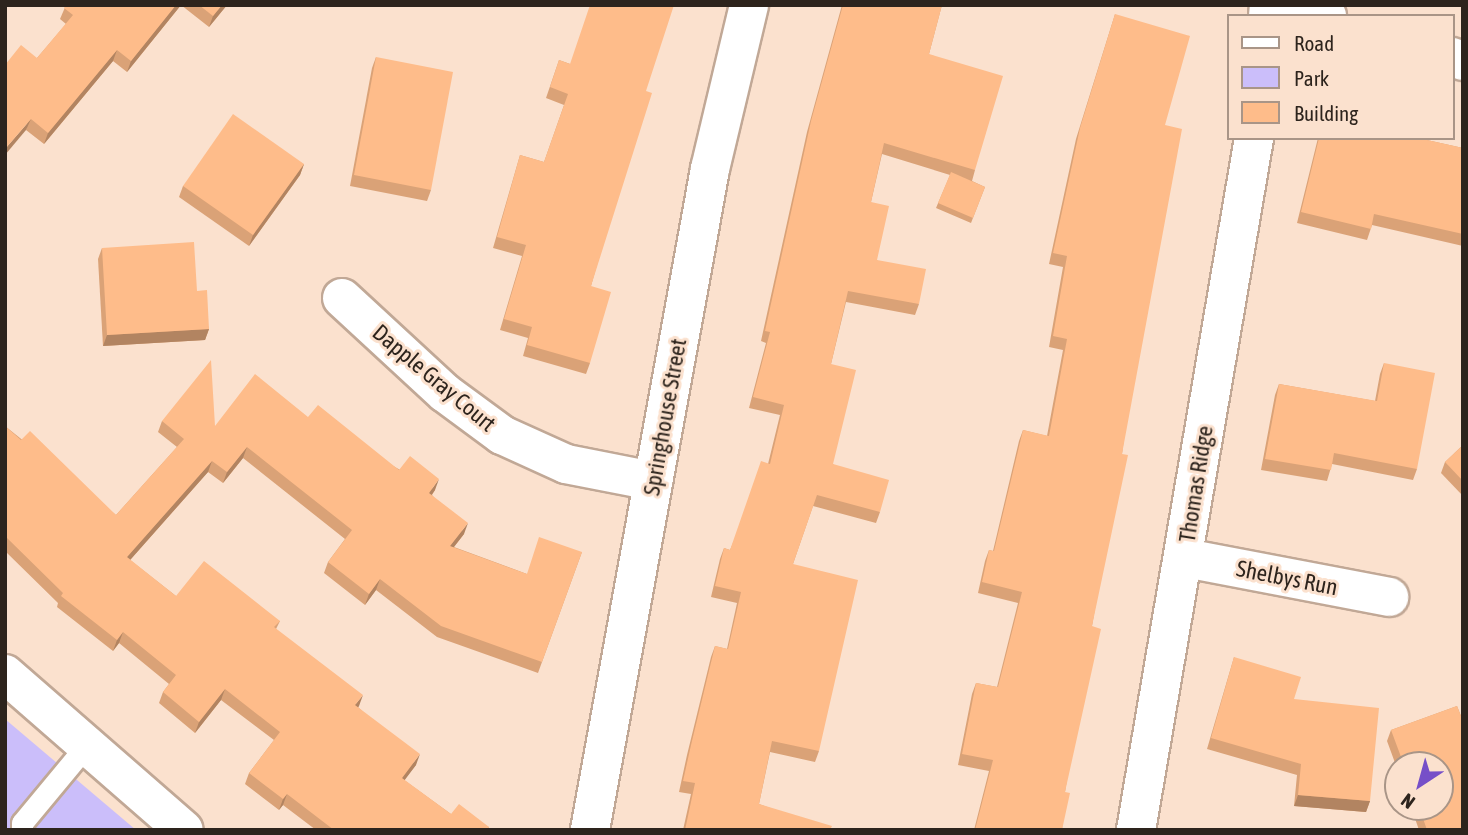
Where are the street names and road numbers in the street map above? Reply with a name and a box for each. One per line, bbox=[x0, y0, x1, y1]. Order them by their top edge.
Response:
street label: Dapple Gray Court bbox=[367, 319, 501, 437]
street label: Springhouse Street bbox=[638, 336, 692, 498]
street label: Thomas Ridge bbox=[1173, 424, 1219, 544]
street label: Shelbys Run bbox=[1234, 555, 1340, 601]

